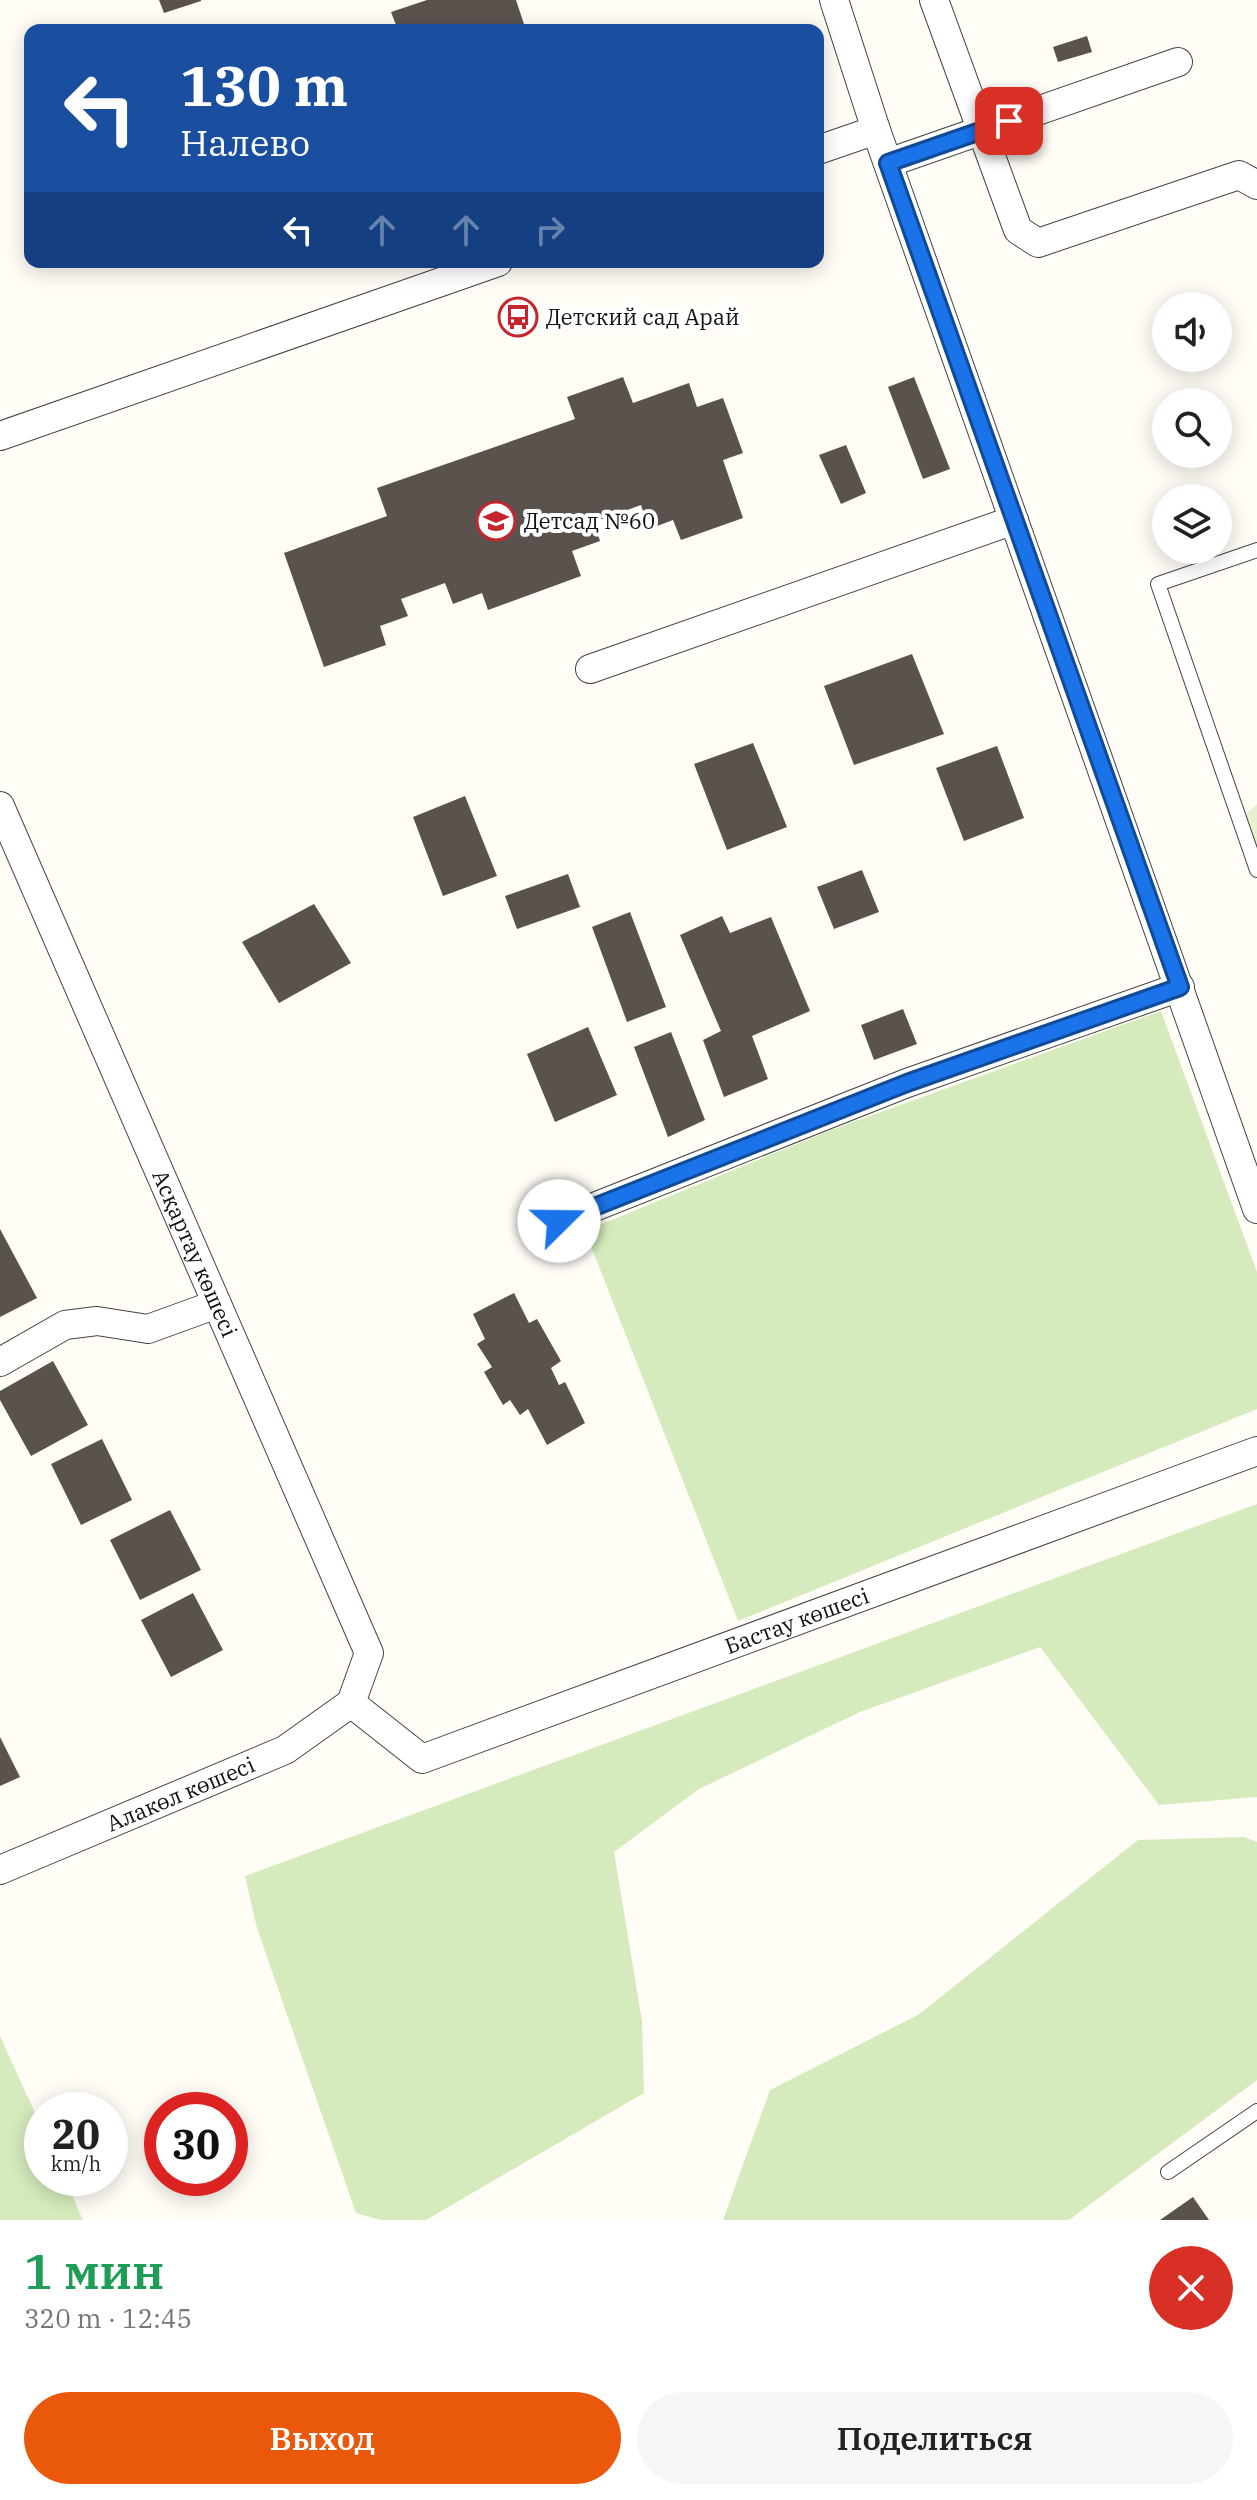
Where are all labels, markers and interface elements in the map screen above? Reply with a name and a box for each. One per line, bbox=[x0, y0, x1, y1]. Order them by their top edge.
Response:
text: 130 m bbox=[180, 49, 348, 121]
icon: left bbox=[48, 56, 152, 160]
pin bbox=[975, 87, 1043, 155]
icon: arrive bbox=[987, 99, 1031, 143]
text: Налево bbox=[180, 119, 310, 166]
icon: left bbox=[276, 208, 320, 252]
icon: ahead bbox=[360, 208, 404, 252]
icon: ahead bbox=[444, 208, 488, 252]
icon: right bbox=[528, 208, 572, 252]
map controls bbox=[1152, 292, 1232, 564]
button: sound bbox=[1152, 292, 1232, 372]
bus stop icon: Детский сад Арай bbox=[497, 296, 539, 338]
place label: Детский сад Арай bbox=[546, 302, 740, 331]
button: search bbox=[1152, 388, 1232, 468]
button: layers bbox=[1152, 484, 1232, 564]
school or university icon: Детсад №60 bbox=[475, 500, 517, 542]
place label: Детсад №60 bbox=[524, 506, 655, 535]
street label: Асқартау көшесі bbox=[146, 1165, 245, 1341]
position arrow bbox=[517, 1179, 601, 1263]
street label: Бастау көшесі bbox=[721, 1580, 873, 1660]
street label: Алакөл көшесі bbox=[102, 1749, 259, 1838]
speed limit sign: 30 bbox=[144, 2092, 248, 2196]
text: 20 bbox=[52, 2108, 100, 2160]
text: km/h bbox=[51, 2150, 101, 2177]
text: 1 мин bbox=[24, 2240, 164, 2302]
button: close bbox=[1149, 2246, 1233, 2330]
text: 320 m · 12:45 bbox=[24, 2301, 192, 2335]
button: Выход bbox=[24, 2392, 621, 2484]
button: Поделиться bbox=[637, 2392, 1233, 2484]

